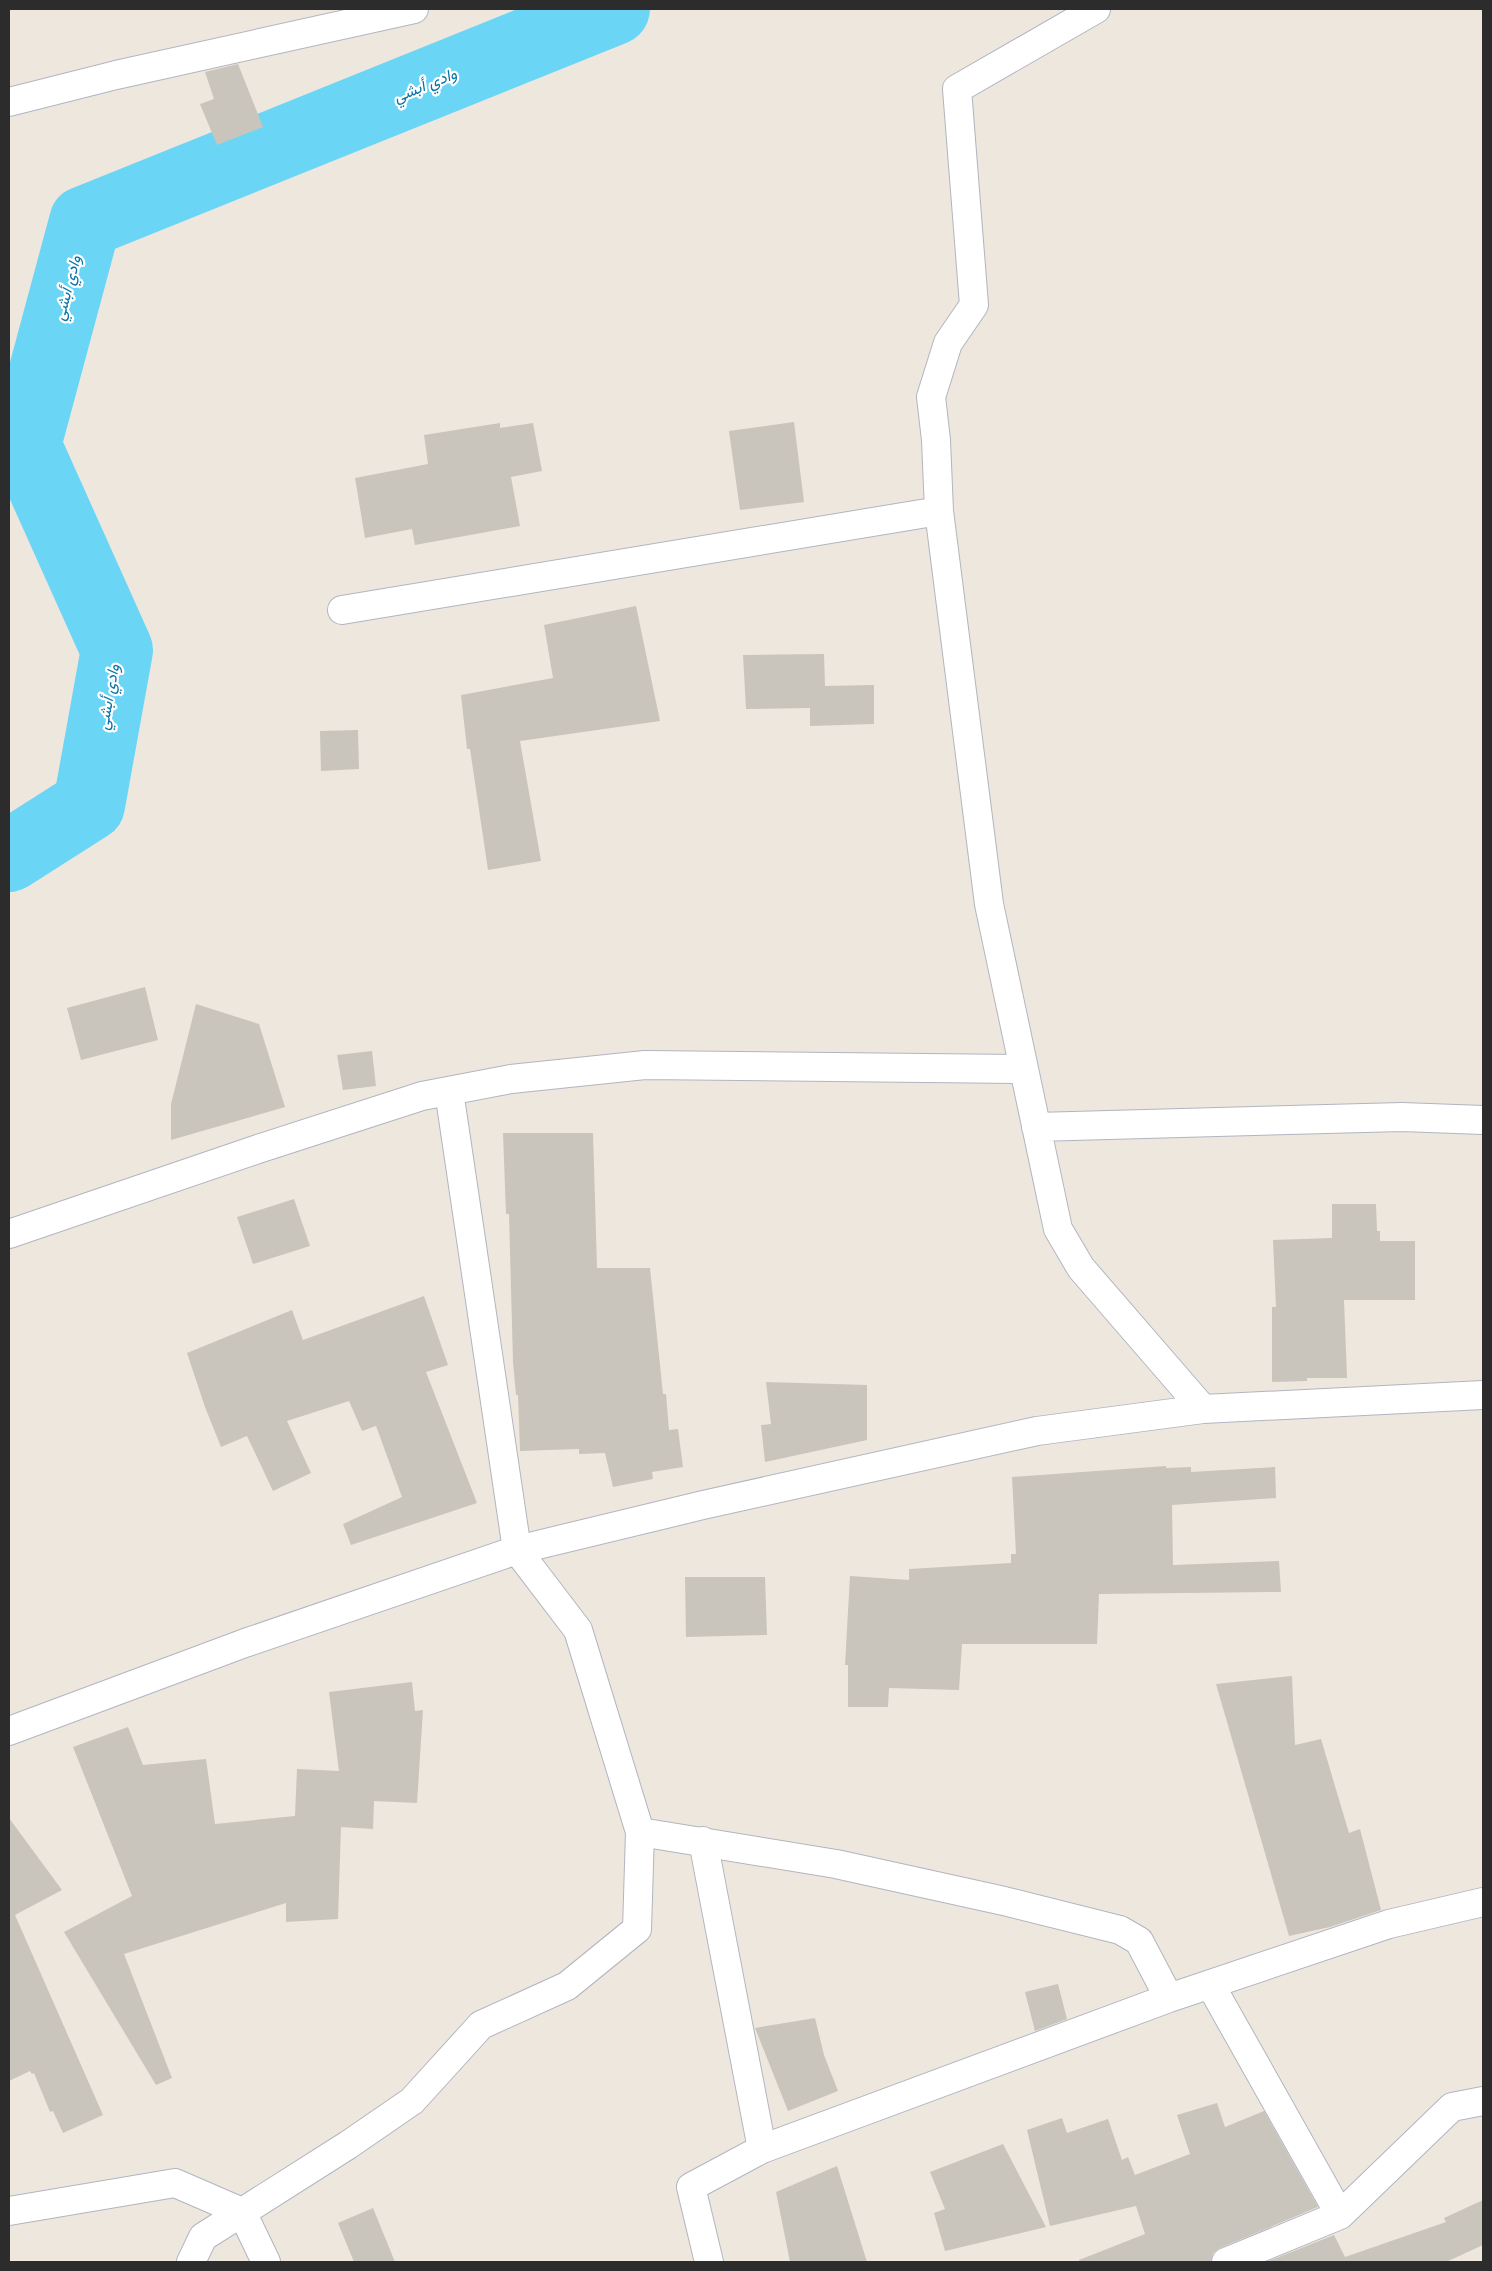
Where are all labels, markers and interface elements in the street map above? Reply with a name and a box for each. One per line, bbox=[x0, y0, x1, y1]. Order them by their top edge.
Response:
water label: وادي أبشي bbox=[390, 63, 461, 110]
water label: وادي أبشي bbox=[48, 253, 89, 324]
water label: وادي أبشي bbox=[92, 662, 127, 732]

